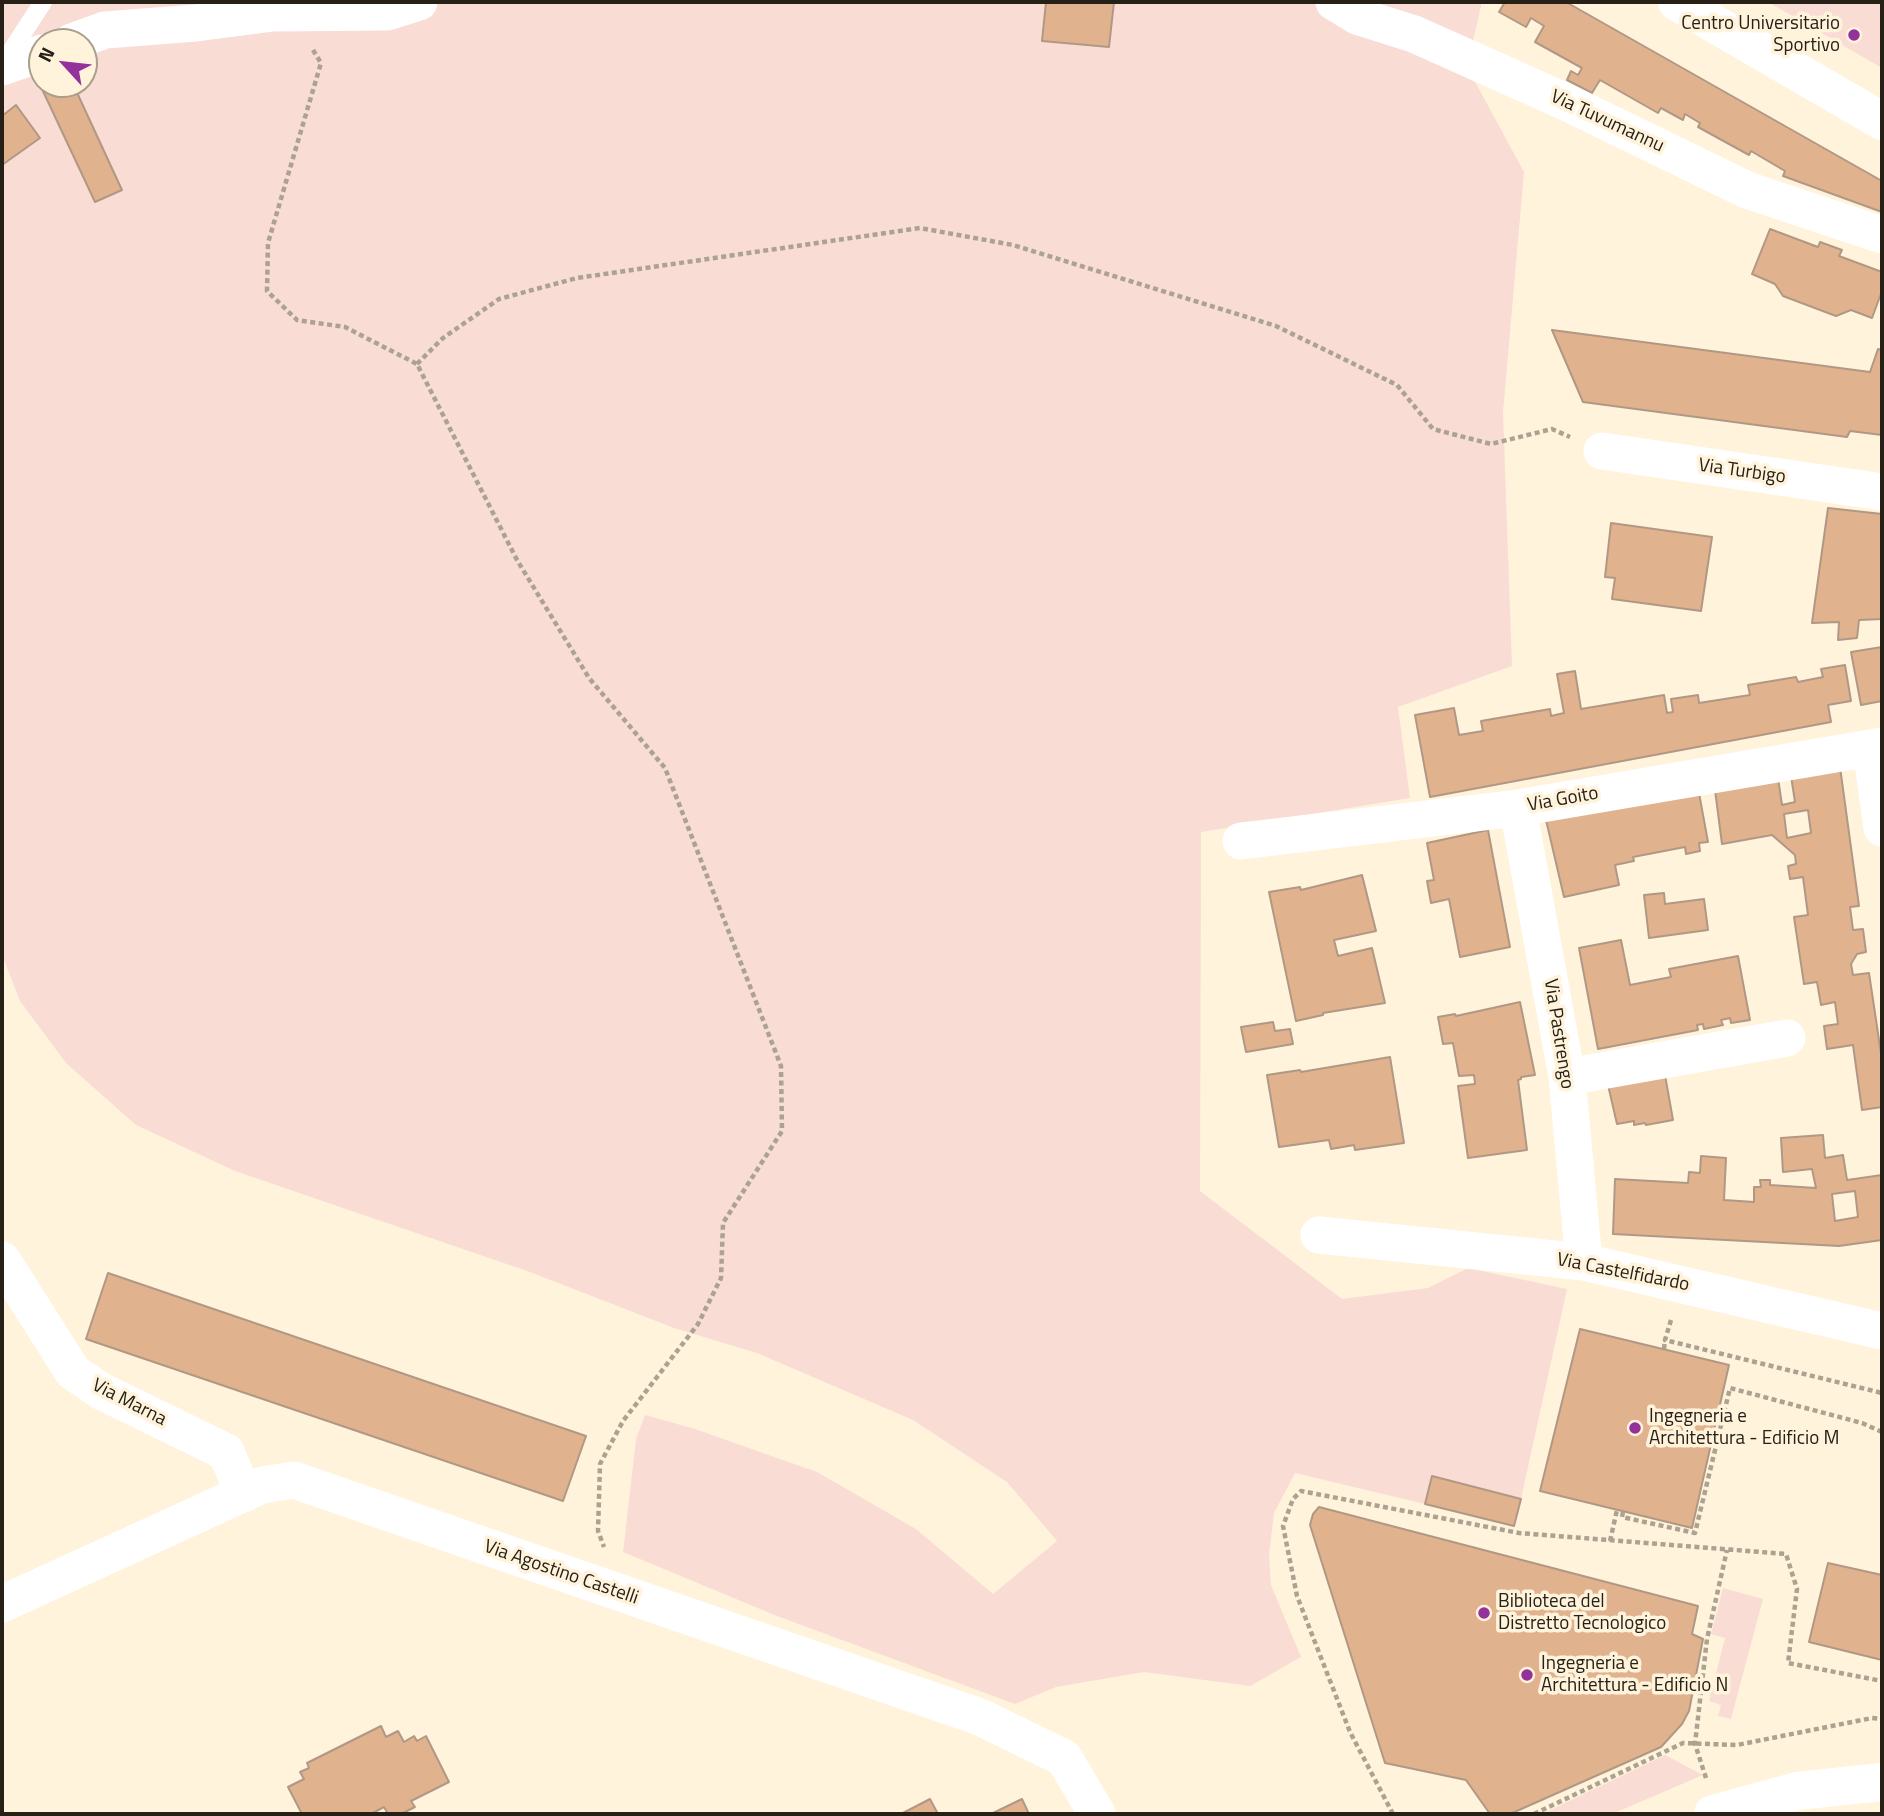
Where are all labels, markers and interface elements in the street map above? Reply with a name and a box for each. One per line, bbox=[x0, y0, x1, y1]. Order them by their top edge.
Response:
place label: Centro Universitario Sportivo bbox=[1681, 13, 1840, 57]
marker: Centro Universitario Sportivo bbox=[1846, 27, 1862, 43]
north arrow bbox=[28, 28, 98, 98]
text: N bbox=[30, 42, 62, 67]
street label: Via Tuvumannu bbox=[1547, 86, 1667, 158]
street label: Via Turbigo bbox=[1697, 455, 1787, 489]
street label: Via Goito bbox=[1526, 783, 1600, 817]
street label: Via Pastrengo bbox=[1538, 977, 1578, 1091]
street label: Via Castelfidardo bbox=[1555, 1249, 1691, 1297]
street label: Via Marna bbox=[88, 1375, 170, 1431]
place label: Ingegneria e Architettura - Edificio M bbox=[1649, 1406, 1839, 1450]
marker: Ingegneria e Architettura - Edificio M bbox=[1627, 1420, 1643, 1436]
street label: Via Agostino Castelli bbox=[481, 1536, 641, 1610]
place label: Biblioteca del Distretto Tecnologico bbox=[1498, 1591, 1666, 1635]
marker: Biblioteca del Distretto Tecnologico bbox=[1476, 1605, 1492, 1621]
place label: Ingegneria e Architettura - Edificio N bbox=[1541, 1653, 1728, 1697]
marker: Ingegneria e Architettura - Edificio N bbox=[1519, 1667, 1535, 1683]

